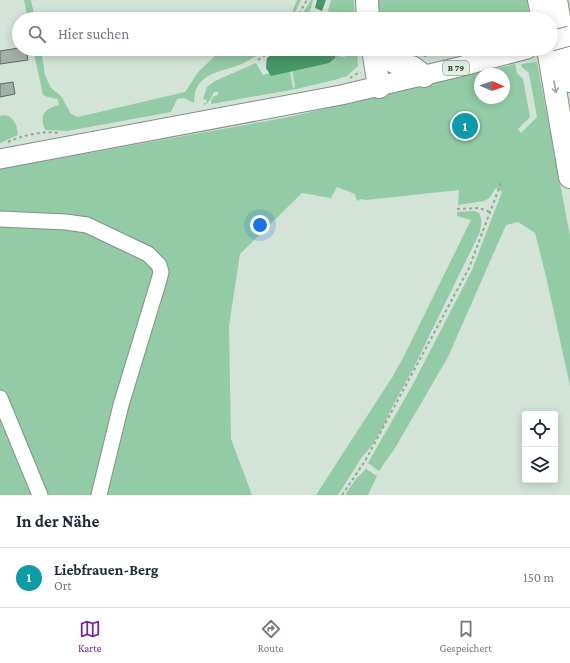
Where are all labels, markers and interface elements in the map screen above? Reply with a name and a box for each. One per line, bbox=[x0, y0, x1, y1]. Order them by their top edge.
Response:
search box bbox=[12, 12, 558, 56]
icon: search bbox=[26, 23, 48, 45]
text: Hier suchen bbox=[58, 26, 129, 42]
road number: B 79 bbox=[443, 61, 469, 75]
north arrow bbox=[474, 68, 510, 104]
one-way arrow bbox=[551, 81, 559, 94]
pin: 1 bbox=[452, 111, 478, 141]
your location bbox=[250, 215, 270, 235]
map controls bbox=[522, 411, 558, 483]
button: locate bbox=[522, 411, 558, 447]
button: layers bbox=[522, 447, 558, 483]
text: In der Nähe bbox=[16, 512, 99, 531]
text: Liebfrauen-Berg bbox=[54, 562, 158, 578]
text: 1 bbox=[27, 570, 31, 585]
text: 150 m bbox=[523, 570, 554, 585]
text: Ort bbox=[54, 578, 72, 593]
tab: Karte bbox=[78, 618, 102, 654]
tab: Route bbox=[258, 618, 283, 654]
tab: Gespeichert bbox=[440, 618, 492, 654]

